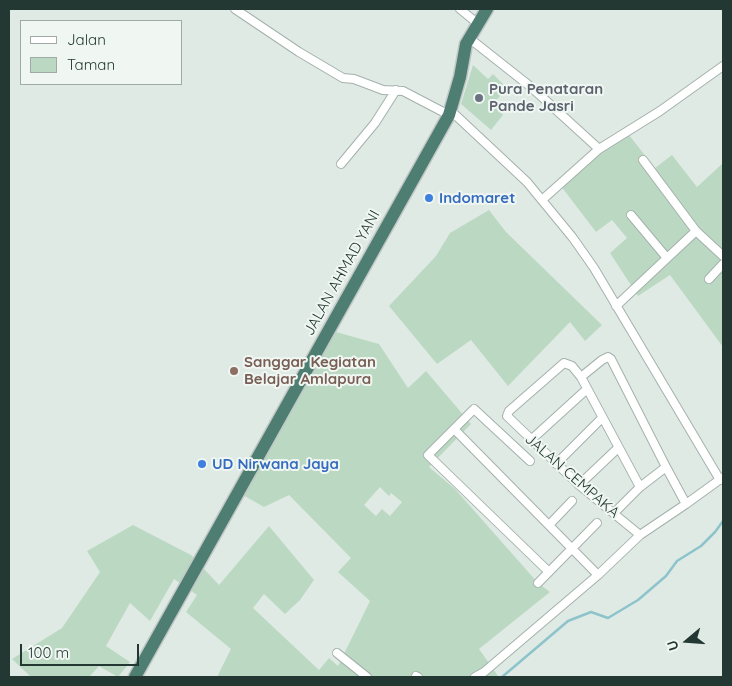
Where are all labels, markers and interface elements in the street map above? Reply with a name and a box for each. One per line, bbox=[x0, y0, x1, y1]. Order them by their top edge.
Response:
legend bbox=[20, 20, 182, 85]
text: Jalan bbox=[67, 30, 106, 49]
text: Taman bbox=[67, 55, 115, 74]
place label: Pura Penataran Pande Jasri bbox=[489, 80, 603, 115]
marker: Pura Penataran Pande Jasri bbox=[473, 92, 485, 104]
place label: Indomaret bbox=[439, 189, 515, 207]
marker: Indomaret bbox=[423, 192, 435, 204]
street label: JALAN AHMAD YANI bbox=[300, 207, 384, 339]
place label: Sanggar Kegiatan Belajar Amlapura bbox=[244, 353, 376, 388]
marker: Sanggar Kegiatan Belajar Amlapura bbox=[228, 365, 240, 377]
street label: JALAN CEMPAKA bbox=[521, 430, 623, 522]
place label: UD Nirwana Jaya bbox=[212, 455, 339, 473]
marker: UD Nirwana Jaya bbox=[196, 458, 208, 470]
north arrow bbox=[662, 616, 712, 666]
scale bar bbox=[22, 634, 141, 666]
text: U bbox=[663, 638, 683, 653]
text: 100 m bbox=[28, 643, 69, 662]

